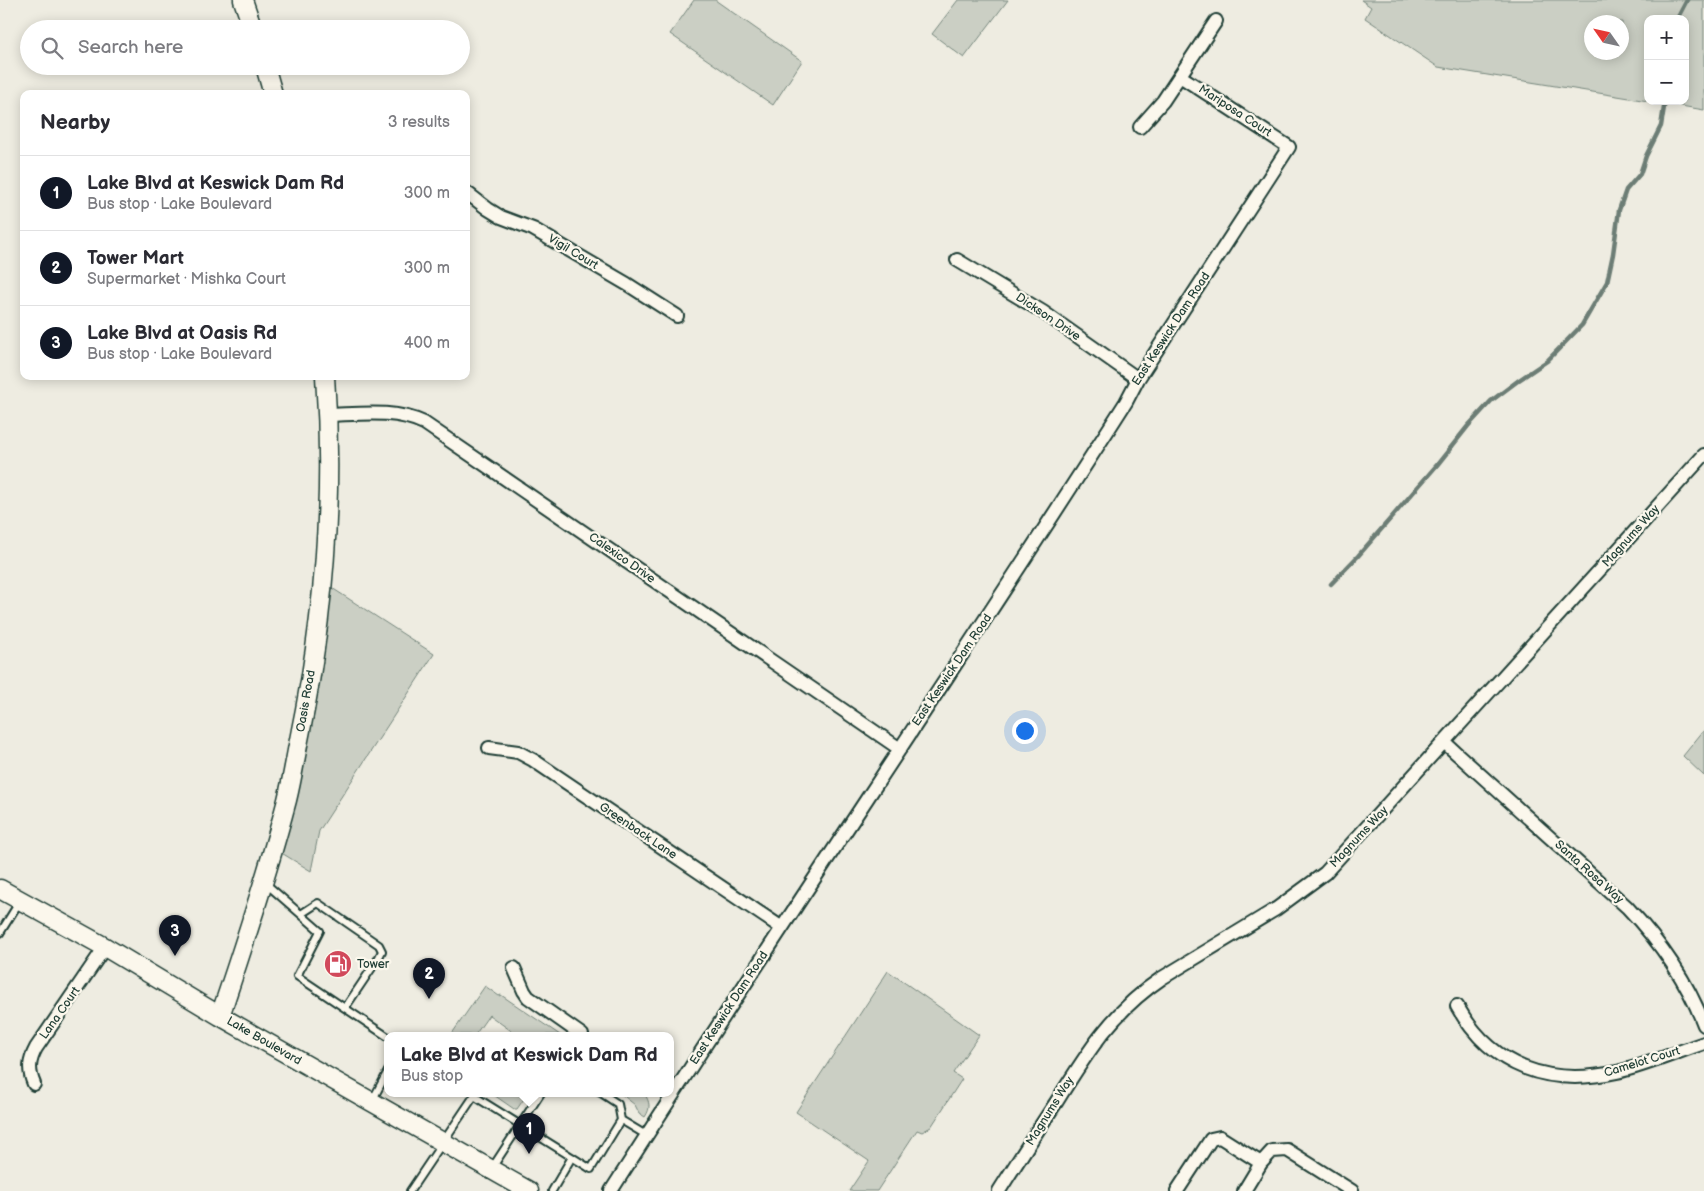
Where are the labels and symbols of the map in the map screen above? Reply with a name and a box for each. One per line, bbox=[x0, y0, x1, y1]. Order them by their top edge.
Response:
north arrow bbox=[1584, 15, 1629, 60]
street label: Mariposa Court bbox=[1196, 82, 1275, 140]
street label: Vigil Court bbox=[545, 231, 601, 273]
street label: East Keswick Dam Road bbox=[1129, 269, 1213, 388]
street label: Dickson Drive bbox=[1013, 290, 1083, 344]
street label: Magnums Way bbox=[1599, 501, 1663, 570]
street label: Calexico Drive bbox=[586, 530, 658, 586]
street label: East Keswick Dam Road bbox=[909, 611, 995, 729]
street label: Oasis Road bbox=[293, 669, 319, 733]
your location bbox=[1012, 718, 1038, 744]
street label: Greenback Lane bbox=[596, 799, 680, 863]
street label: Magnums Way bbox=[1327, 803, 1392, 871]
street label: Santa Rosa Way bbox=[1551, 837, 1627, 907]
pin: 3 bbox=[159, 915, 191, 956]
street label: East Keswick Dam Road bbox=[687, 948, 771, 1067]
fuel station icon: Tower bbox=[323, 949, 353, 979]
place label: Tower bbox=[357, 957, 390, 972]
pin: 2 bbox=[413, 958, 445, 999]
street label: Lana Court bbox=[37, 984, 84, 1042]
street label: Lake Boulevard bbox=[224, 1014, 304, 1069]
street label: Camelot Court bbox=[1602, 1043, 1682, 1081]
street label: Magnums Way bbox=[1023, 1073, 1077, 1148]
pin: 1 bbox=[513, 1113, 545, 1154]

